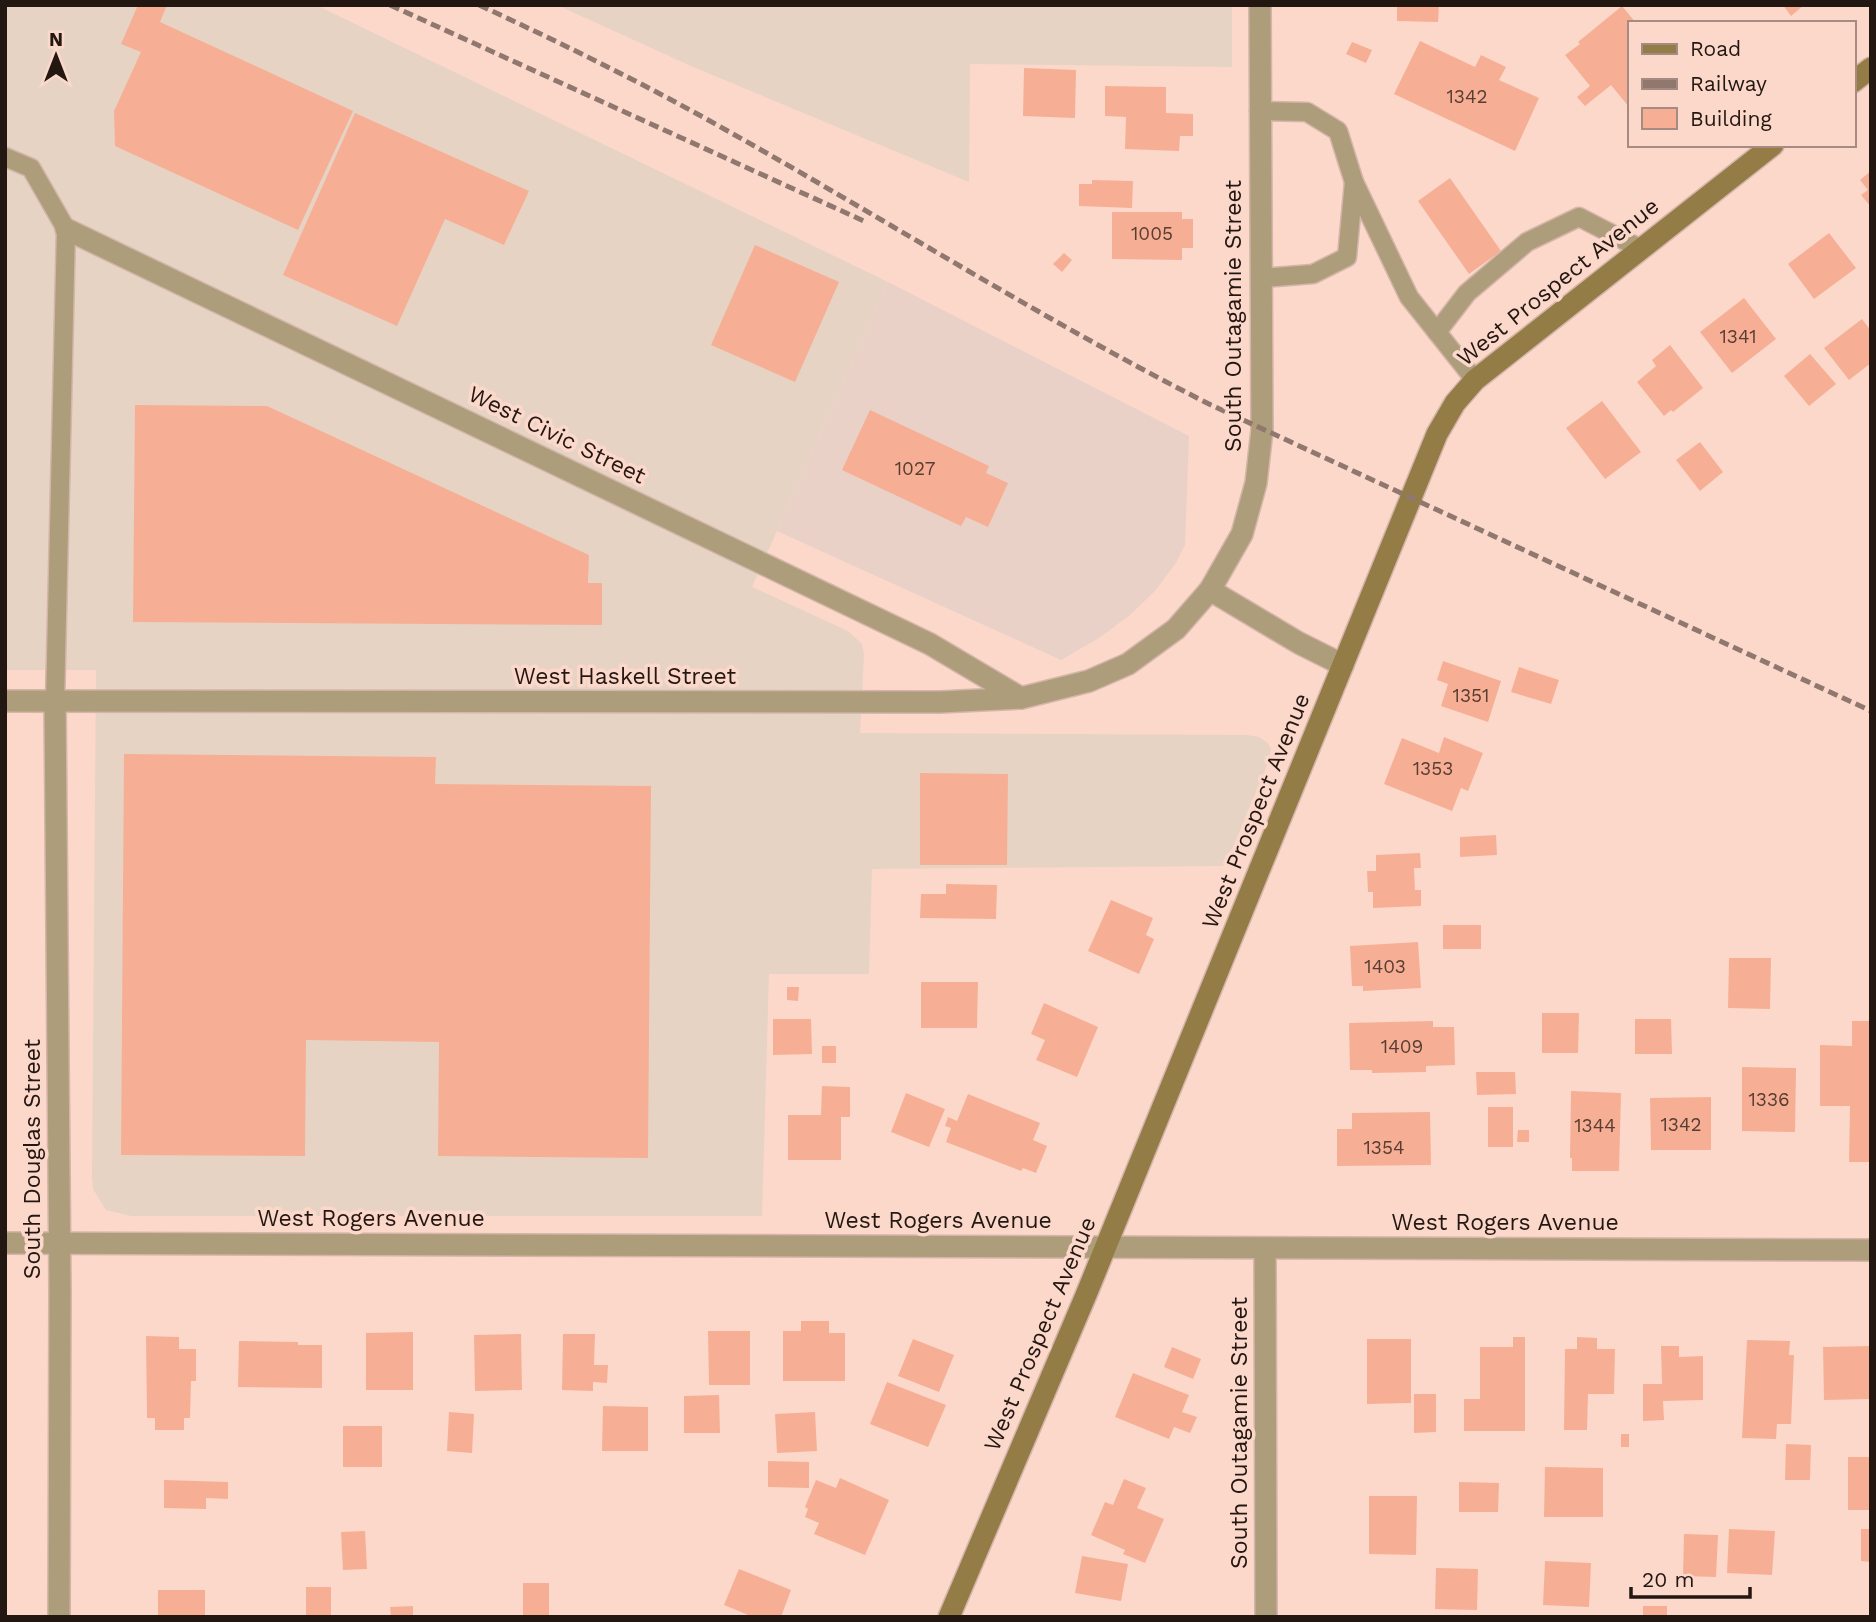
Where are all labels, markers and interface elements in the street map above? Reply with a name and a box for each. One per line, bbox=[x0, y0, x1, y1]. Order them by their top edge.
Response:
north arrow bbox=[21, 21, 91, 91]
legend bbox=[1628, 21, 1855, 147]
text: N bbox=[49, 28, 63, 51]
text: Road bbox=[1690, 36, 1741, 61]
text: Railway bbox=[1690, 71, 1767, 96]
house number: 1342 bbox=[1446, 85, 1488, 108]
text: Building bbox=[1690, 106, 1772, 131]
street label: South Outagamie Street bbox=[1220, 180, 1247, 452]
street label: West Prospect Avenue bbox=[1452, 192, 1664, 372]
house number: 1005 bbox=[1131, 222, 1173, 245]
house number: 1341 bbox=[1719, 325, 1757, 348]
street label: West Civic Street bbox=[464, 380, 650, 490]
house number: 1027 bbox=[895, 457, 935, 480]
street label: West Haskell Street bbox=[514, 663, 737, 690]
house number: 1351 bbox=[1453, 684, 1489, 707]
street label: West Prospect Avenue bbox=[1196, 689, 1316, 933]
house number: 1353 bbox=[1413, 757, 1453, 780]
house number: 1403 bbox=[1364, 955, 1406, 978]
house number: 1409 bbox=[1381, 1035, 1423, 1058]
street label: South Douglas Street bbox=[19, 1038, 46, 1279]
house number: 1336 bbox=[1748, 1088, 1790, 1111]
house number: 1342 bbox=[1660, 1113, 1702, 1136]
house number: 1344 bbox=[1574, 1114, 1616, 1137]
house number: 1354 bbox=[1363, 1136, 1405, 1159]
street label: West Rogers Avenue bbox=[257, 1205, 485, 1232]
street label: West Rogers Avenue bbox=[824, 1207, 1052, 1234]
street label: West Rogers Avenue bbox=[1391, 1209, 1619, 1236]
street label: West Prospect Avenue bbox=[978, 1213, 1102, 1455]
street label: South Outagamie Street bbox=[1226, 1297, 1253, 1569]
scale bar bbox=[1631, 1556, 1750, 1600]
text: 20 m bbox=[1642, 1567, 1694, 1592]

